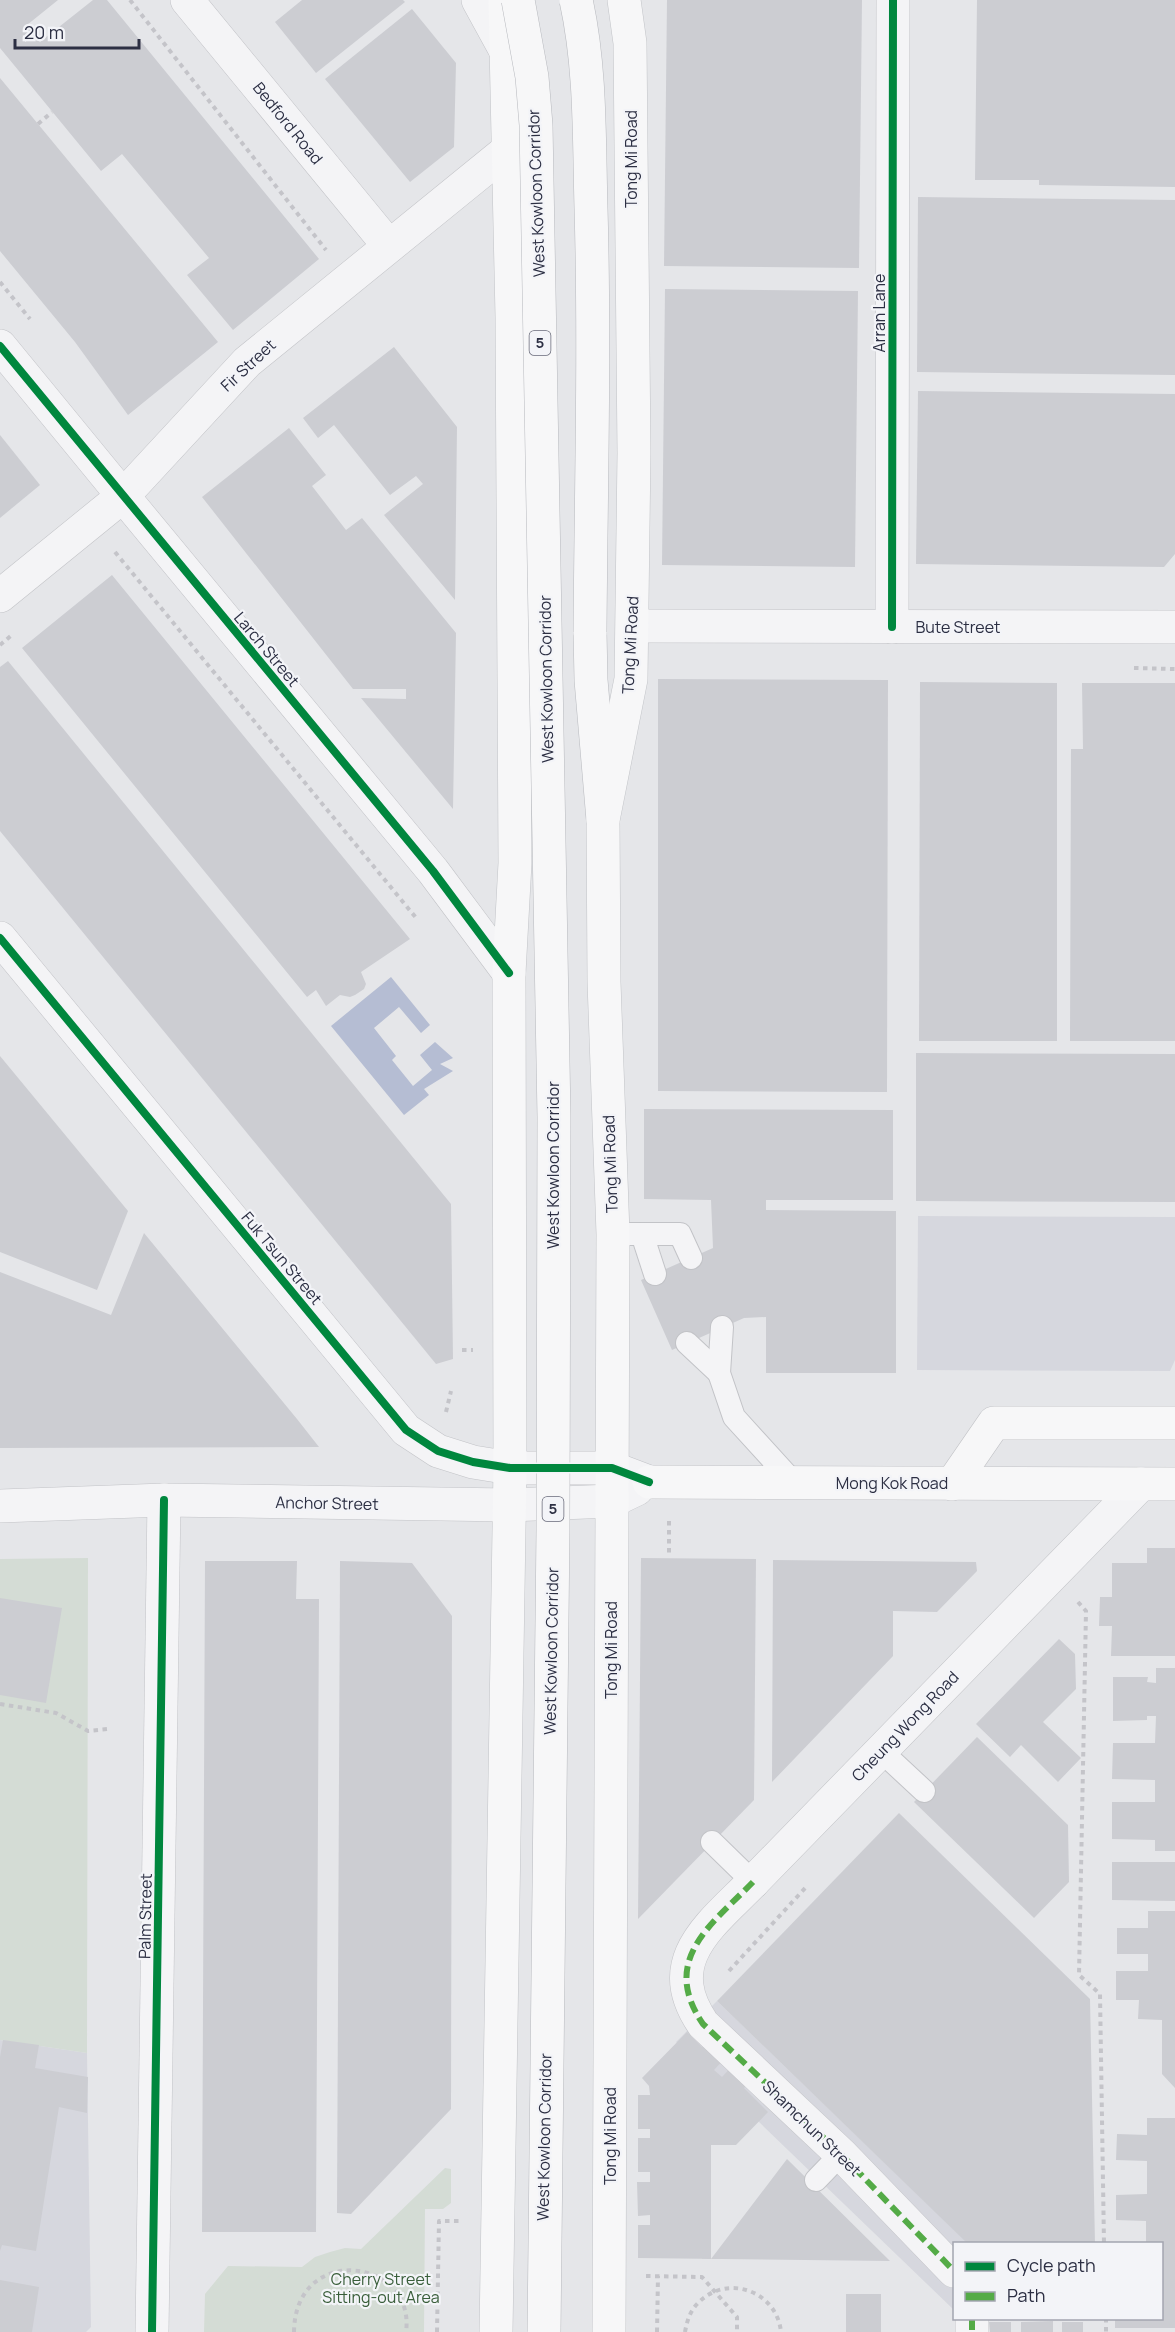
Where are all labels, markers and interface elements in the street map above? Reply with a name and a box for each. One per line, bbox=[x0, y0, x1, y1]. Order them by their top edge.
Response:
scale bar bbox=[15, 12, 140, 50]
text: 20 m bbox=[24, 20, 64, 44]
street label: Bedford Road bbox=[248, 77, 328, 169]
street label: West Kowloon Corridor bbox=[522, 108, 550, 277]
street label: Tong Mi Road bbox=[620, 110, 642, 208]
street label: Arran Lane bbox=[868, 274, 890, 352]
road number: 5 bbox=[530, 331, 550, 355]
street label: Fir Street bbox=[216, 334, 280, 396]
street label: West Kowloon Corridor bbox=[534, 595, 558, 763]
street label: Tong Mi Road bbox=[616, 595, 644, 695]
street label: Larch Street bbox=[229, 607, 305, 691]
street label: Bute Street bbox=[916, 616, 1000, 638]
street label: West Kowloon Corridor bbox=[542, 1081, 564, 1249]
street label: Tong Mi Road bbox=[597, 1115, 623, 1213]
street label: Fuk Tsun Street bbox=[237, 1207, 327, 1309]
street label: Mong Kok Road bbox=[836, 1472, 948, 1494]
street label: Anchor Street bbox=[275, 1491, 379, 1515]
road number: 5 bbox=[542, 1497, 564, 1521]
street label: West Kowloon Corridor bbox=[539, 1567, 563, 1735]
street label: Tong Mi Road bbox=[600, 1601, 622, 1699]
street label: Cheung Wong Road bbox=[847, 1666, 963, 1786]
street label: Palm Street bbox=[133, 1873, 157, 1959]
street label: West Kowloon Corridor bbox=[532, 2053, 556, 2221]
street label: Shamchun Street bbox=[758, 2075, 866, 2181]
street label: Tong Mi Road bbox=[599, 2087, 621, 2185]
legend bbox=[953, 2242, 1163, 2320]
text: Cycle path bbox=[1007, 2253, 1096, 2277]
park label: Cherry Street Sitting-out Area bbox=[322, 2268, 440, 2308]
text: Path bbox=[1007, 2283, 1045, 2307]

